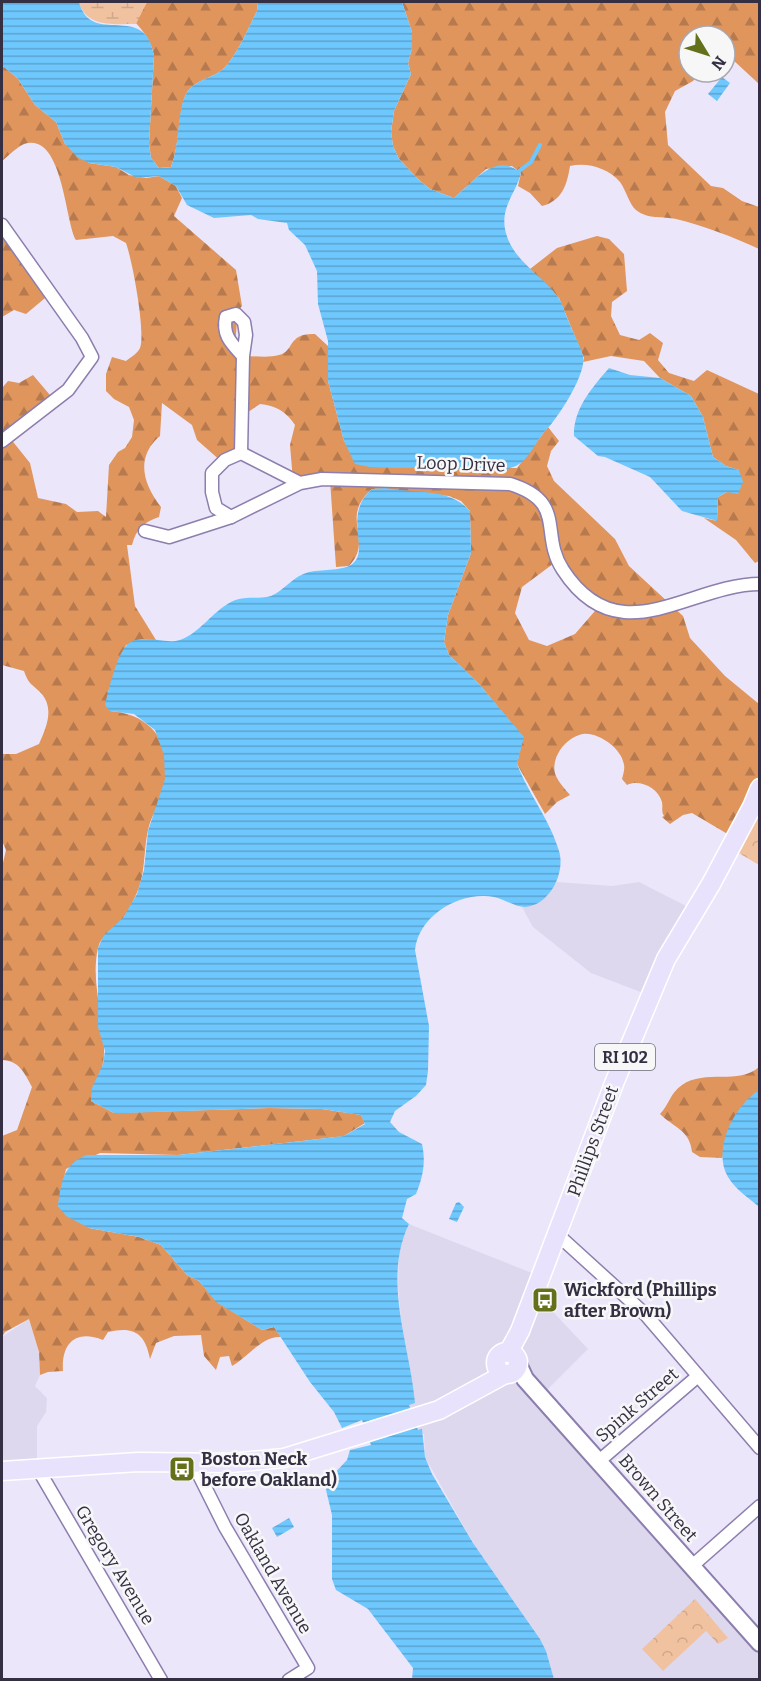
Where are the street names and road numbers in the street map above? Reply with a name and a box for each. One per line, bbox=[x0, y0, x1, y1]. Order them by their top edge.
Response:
street label: Loop Drive bbox=[416, 451, 506, 477]
road number: RI 102 bbox=[595, 1044, 655, 1070]
street label: Phillips Street bbox=[563, 1082, 623, 1200]
street label: Spink Street bbox=[591, 1363, 683, 1447]
street label: Brown Street bbox=[614, 1450, 702, 1547]
street label: Gregory Avenue bbox=[71, 1501, 159, 1629]
street label: Oakland Avenue bbox=[229, 1508, 317, 1638]

